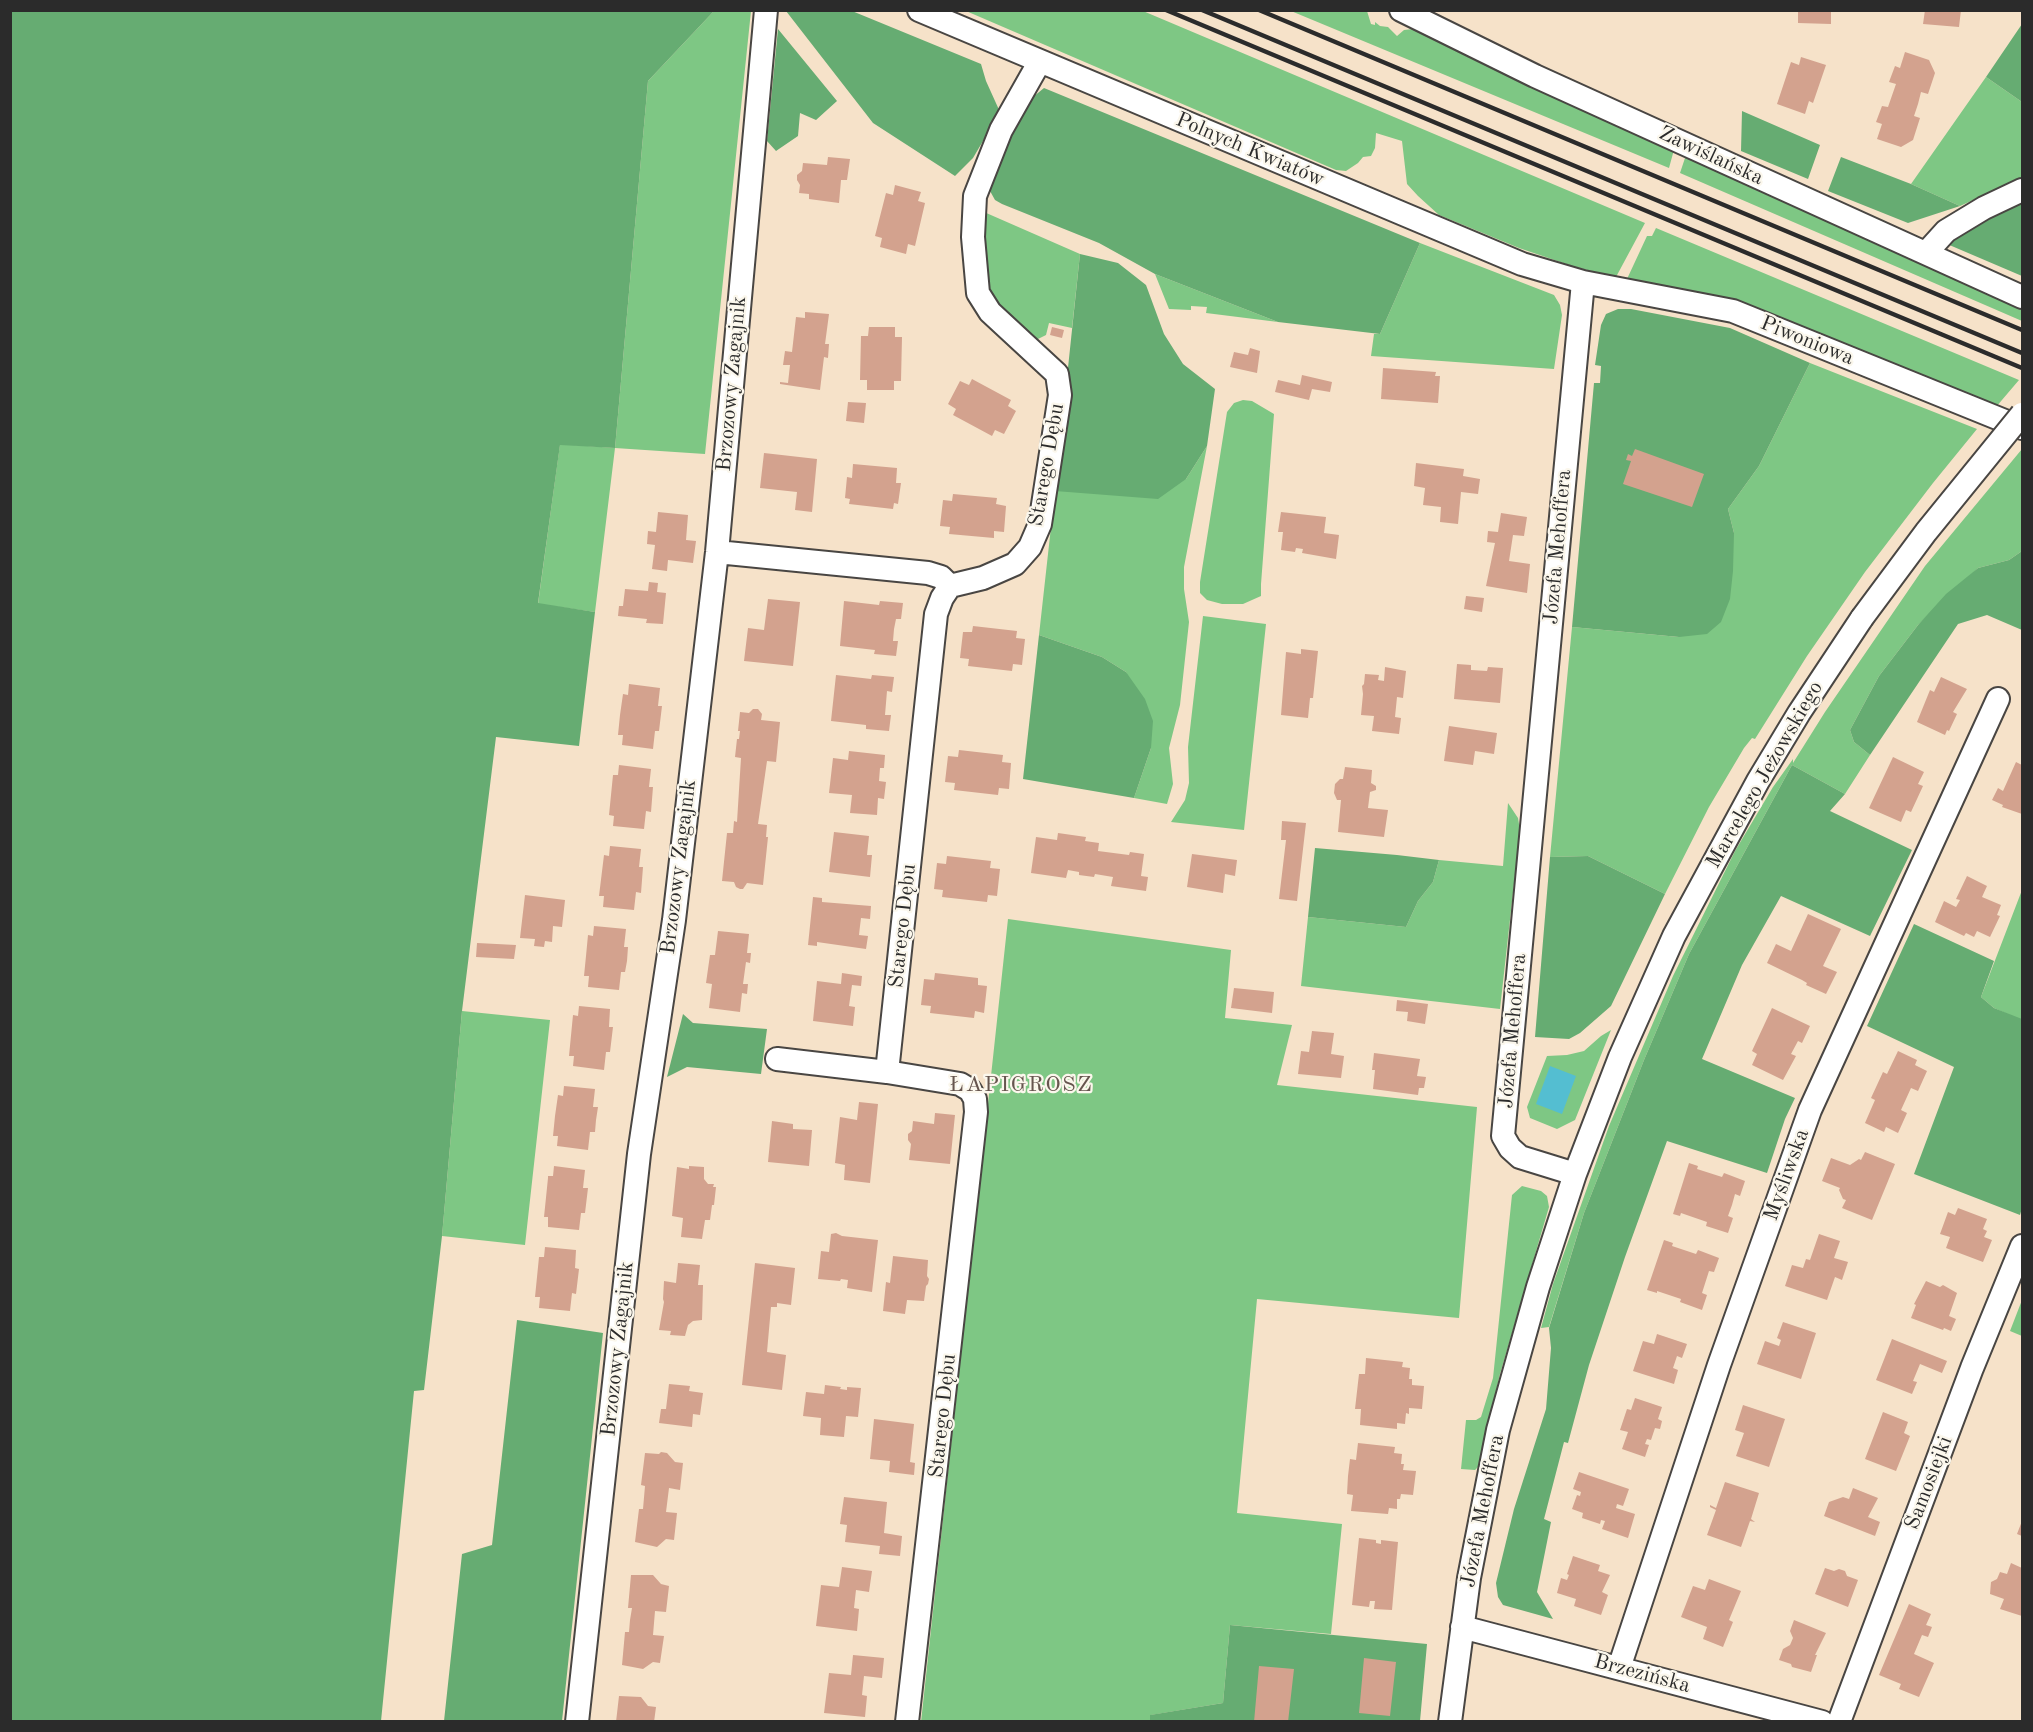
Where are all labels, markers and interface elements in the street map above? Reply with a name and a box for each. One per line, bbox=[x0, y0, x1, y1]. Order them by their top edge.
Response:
street label: Polnych Kwiatów bbox=[1172, 107, 1328, 193]
street label: Zawiślańska bbox=[1655, 121, 1767, 191]
street label: Brzozowy Zagajnik bbox=[712, 295, 752, 473]
street label: Piwoniowa bbox=[1757, 311, 1857, 371]
street label: Starego Dębu bbox=[1024, 401, 1070, 529]
street label: Józefa Mehoffera bbox=[1539, 468, 1577, 626]
street label: Marcelego Jeżowskiego bbox=[1701, 677, 1829, 873]
street label: Brzozowy Zagajnik bbox=[656, 778, 702, 956]
street label: Starego Dębu bbox=[884, 863, 922, 989]
street label: Józefa Mehoffera bbox=[1494, 952, 1532, 1110]
district label: ŁAPIGROSZ bbox=[949, 1072, 1093, 1098]
street label: Myśliwska bbox=[1759, 1126, 1815, 1224]
street label: Brzozowy Zagajnik bbox=[596, 1260, 640, 1438]
street label: Starego Dębu bbox=[924, 1353, 962, 1479]
street label: Józefa Mehoffera bbox=[1456, 1432, 1510, 1590]
street label: Samosiejki bbox=[1900, 1433, 1958, 1533]
street label: Brzezińska bbox=[1591, 1649, 1693, 1699]

